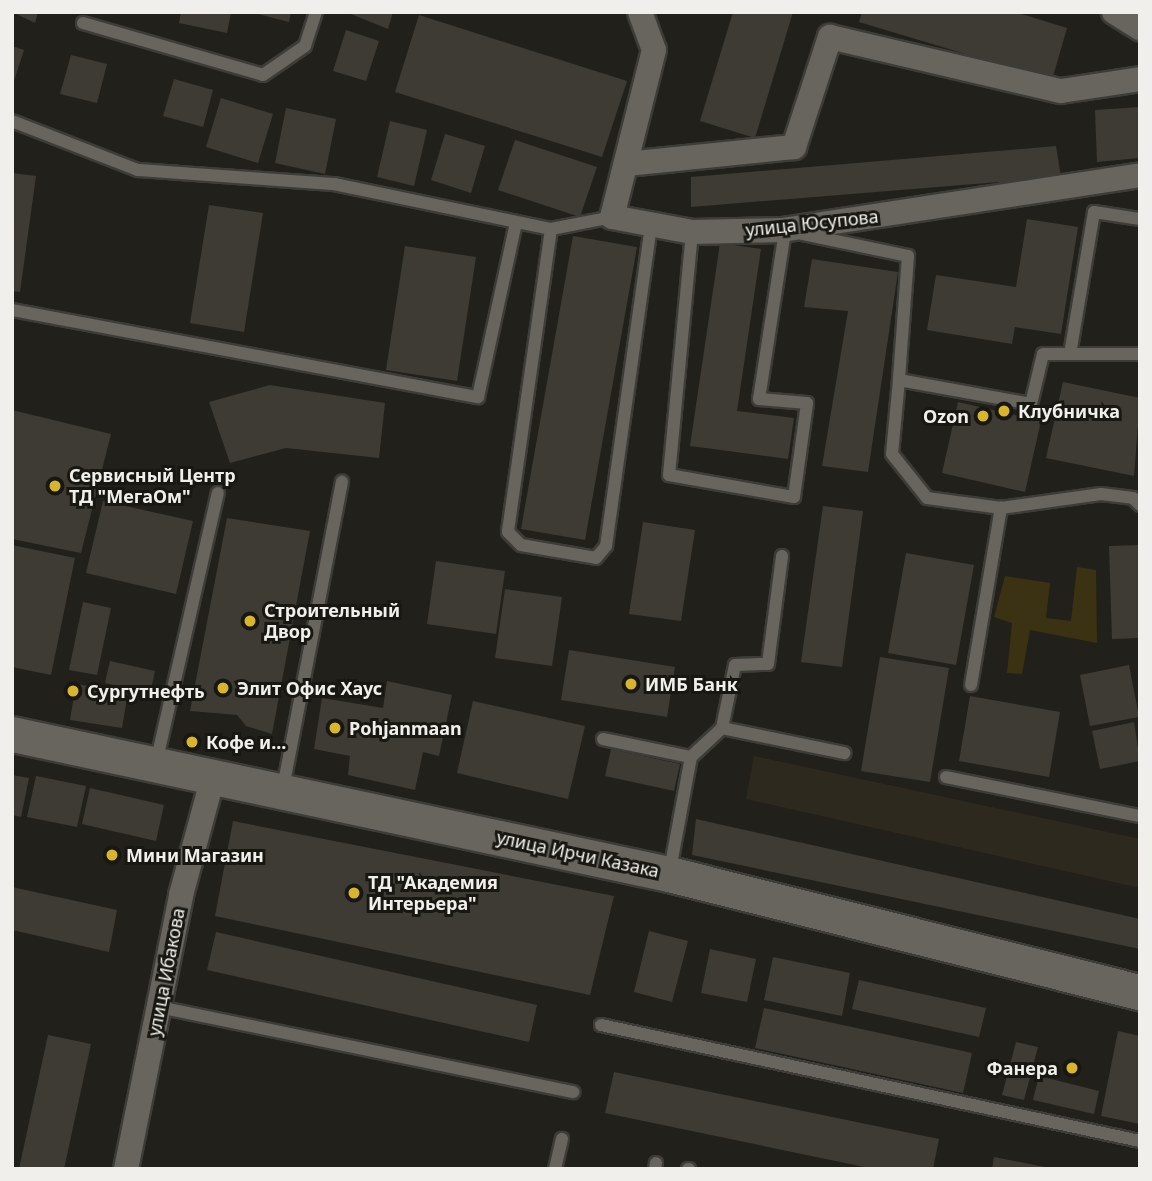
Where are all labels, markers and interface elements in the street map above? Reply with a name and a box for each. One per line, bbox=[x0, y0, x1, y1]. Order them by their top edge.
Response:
street label: улица Юсупова bbox=[744, 205, 880, 241]
place label: Клубничка bbox=[1018, 400, 1120, 422]
marker: Клубничка bbox=[996, 403, 1012, 419]
place label: Ozon bbox=[923, 405, 969, 427]
marker: Ozon bbox=[975, 408, 991, 424]
place label: Сервисный Центр ТД "МегаОм" bbox=[69, 465, 236, 508]
marker: Сервисный Центр ТД "МегаОм" bbox=[47, 478, 63, 494]
place label: Строительный Двор bbox=[264, 600, 400, 642]
marker: Строительный Двор bbox=[242, 613, 258, 629]
place label: ИМБ Банк bbox=[645, 673, 738, 695]
marker: ИМБ Банк bbox=[623, 676, 639, 692]
place label: Элит Офис Хаус bbox=[237, 677, 382, 699]
place label: Сургутнефть bbox=[87, 680, 205, 702]
marker: Элит Офис Хаус bbox=[215, 680, 231, 696]
marker: Сургутнефть bbox=[65, 683, 81, 699]
place label: Pohjanmaan bbox=[349, 717, 462, 739]
marker: Pohjanmaan bbox=[327, 720, 343, 736]
place label: Кофе и... bbox=[206, 731, 286, 753]
marker: Кофе и... bbox=[184, 734, 200, 750]
street label: улица Ирчи Казака bbox=[495, 826, 661, 882]
place label: Мини Магазин bbox=[126, 844, 264, 866]
marker: Мини Магазин bbox=[104, 847, 120, 863]
place label: ТД "Академия Интерьера" bbox=[368, 872, 498, 914]
marker: ТД "Академия Интерьера" bbox=[346, 885, 362, 901]
street label: улица Ибакова bbox=[143, 906, 189, 1038]
place label: Фанера bbox=[987, 1057, 1058, 1079]
marker: Фанера bbox=[1064, 1060, 1080, 1076]

